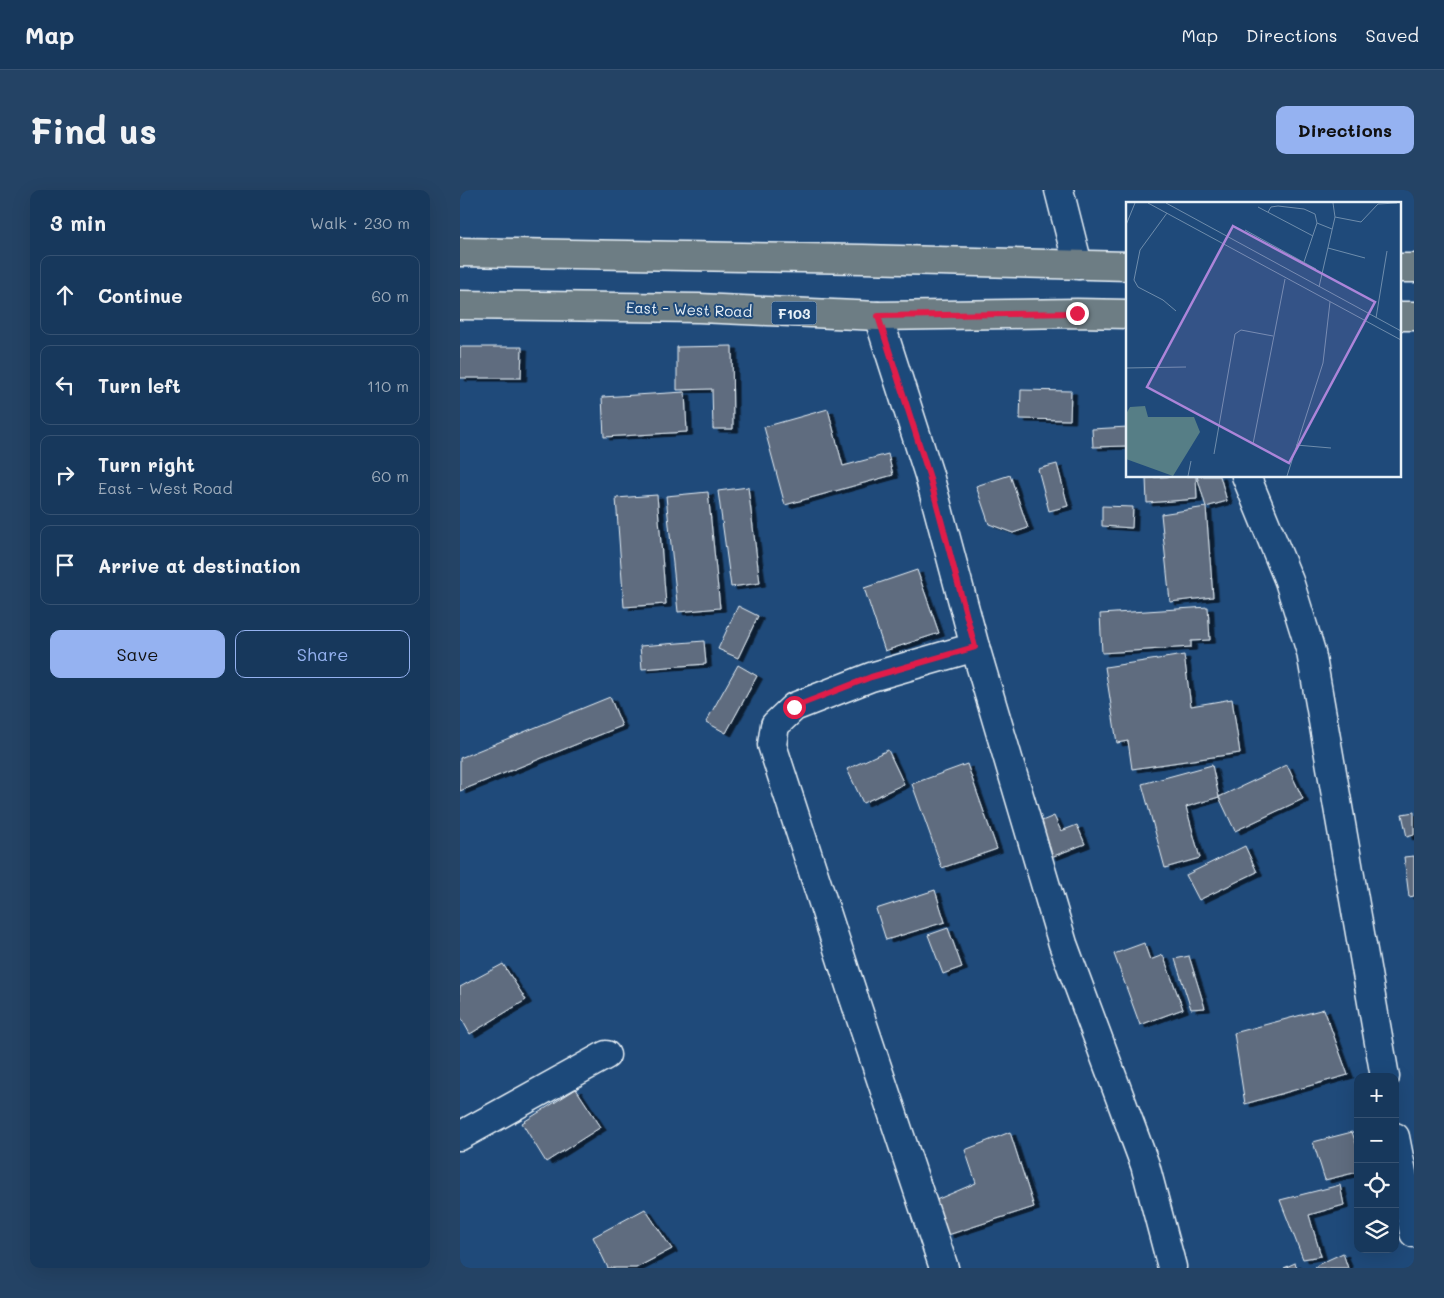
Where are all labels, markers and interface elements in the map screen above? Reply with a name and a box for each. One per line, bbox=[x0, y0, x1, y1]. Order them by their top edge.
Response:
text: Map bbox=[25, 19, 74, 50]
text: Map bbox=[1181, 23, 1218, 47]
text: Directions bbox=[1246, 23, 1338, 47]
text: Saved bbox=[1366, 23, 1419, 47]
button: Directions bbox=[1276, 106, 1414, 154]
text: Find us bbox=[30, 107, 157, 153]
inset map bbox=[1126, 202, 1402, 478]
text: 3 min bbox=[50, 209, 106, 236]
text: Walk · 230 m bbox=[310, 212, 410, 233]
icon: ahead bbox=[51, 281, 79, 309]
text: Continue bbox=[98, 283, 183, 308]
text: 60 m bbox=[372, 285, 409, 306]
street label: East - West Road bbox=[626, 297, 752, 321]
road number: F103 bbox=[772, 302, 816, 324]
route end bbox=[1066, 302, 1089, 325]
icon: left bbox=[51, 371, 79, 399]
text: Turn left bbox=[98, 373, 181, 398]
text: 110 m bbox=[367, 375, 409, 396]
text: Turn right bbox=[98, 452, 195, 477]
icon: right bbox=[51, 461, 79, 489]
text: 60 m bbox=[372, 465, 409, 486]
text: East - West Road bbox=[98, 477, 233, 498]
icon: arrive bbox=[51, 551, 79, 579]
text: Arrive at destination bbox=[98, 553, 301, 578]
button: Save bbox=[50, 630, 225, 678]
button: Share bbox=[235, 630, 410, 678]
route start bbox=[783, 696, 806, 719]
map controls bbox=[1354, 1073, 1399, 1253]
button: + bbox=[1354, 1073, 1399, 1118]
button: − bbox=[1354, 1118, 1399, 1163]
button: locate bbox=[1354, 1163, 1399, 1208]
button: layers bbox=[1354, 1208, 1399, 1253]

